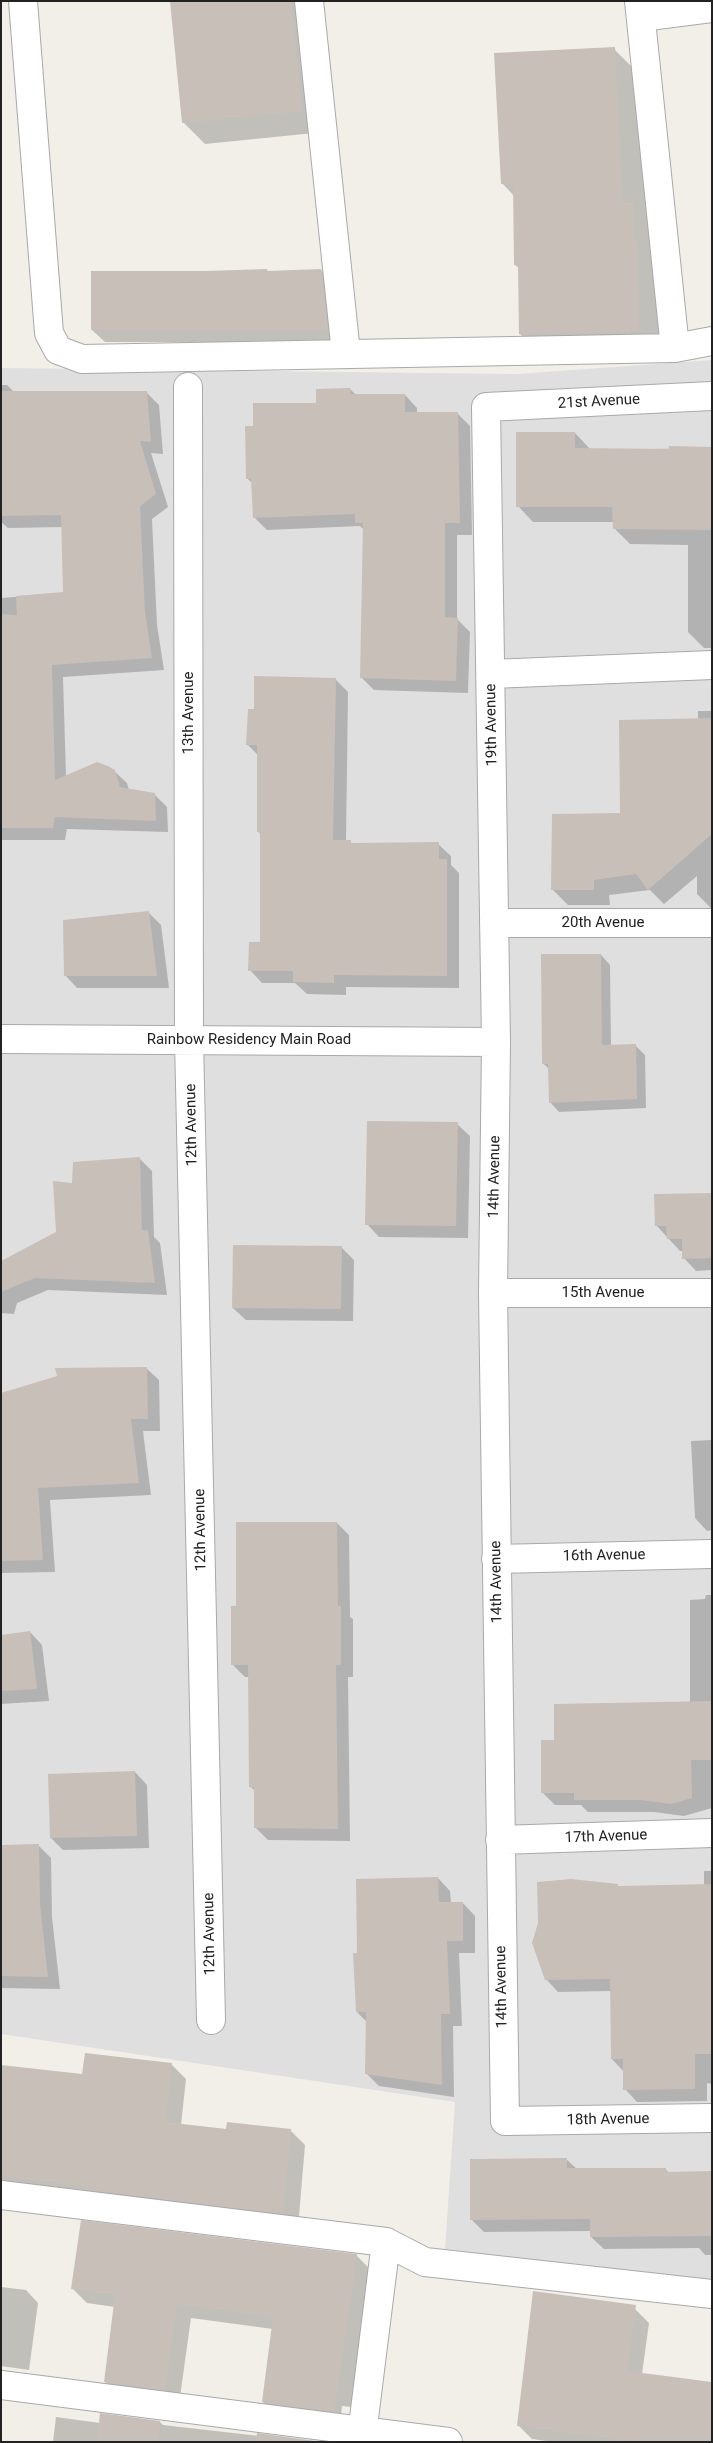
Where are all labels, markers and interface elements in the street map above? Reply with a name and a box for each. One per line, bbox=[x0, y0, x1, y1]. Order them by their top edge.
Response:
street label: 21st Avenue bbox=[557, 391, 641, 413]
street label: 13th Avenue bbox=[180, 672, 198, 754]
street label: 19th Avenue bbox=[482, 683, 502, 767]
street label: 20th Avenue bbox=[562, 914, 644, 932]
street label: Rainbow Residency Main Road bbox=[147, 1031, 351, 1049]
street label: 12th Avenue bbox=[182, 1083, 202, 1167]
street label: 14th Avenue bbox=[485, 1135, 505, 1219]
street label: 15th Avenue bbox=[562, 1284, 644, 1302]
street label: 12th Avenue bbox=[191, 1488, 211, 1572]
street label: 14th Avenue bbox=[487, 1540, 507, 1624]
street label: 16th Avenue bbox=[562, 1546, 646, 1566]
street label: 17th Avenue bbox=[564, 1827, 648, 1847]
street label: 12th Avenue bbox=[200, 1892, 220, 1976]
street label: 14th Avenue bbox=[492, 1945, 512, 2029]
street label: 18th Avenue bbox=[566, 2110, 650, 2130]

